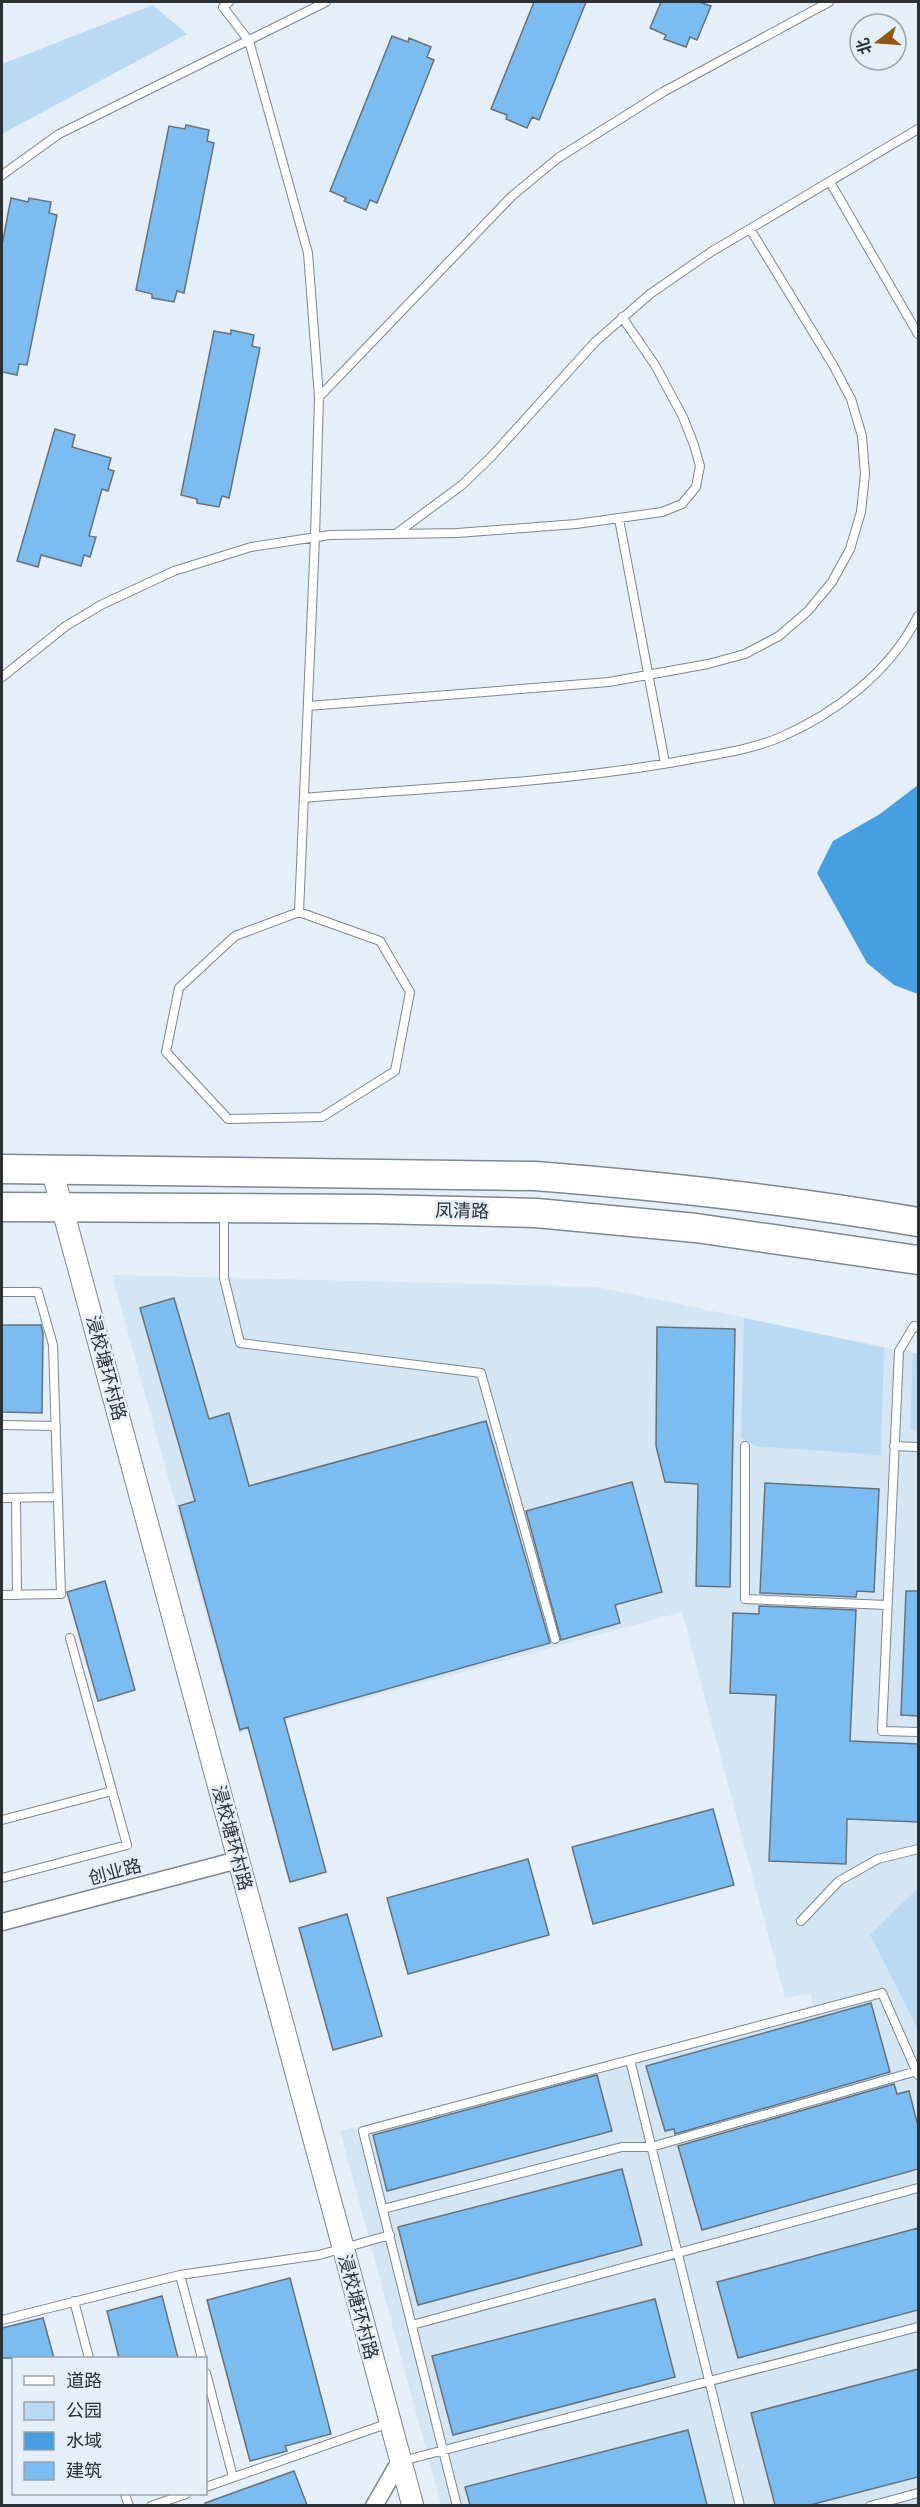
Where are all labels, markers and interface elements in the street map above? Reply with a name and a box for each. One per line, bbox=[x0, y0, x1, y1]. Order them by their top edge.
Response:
north arrow bbox=[848, 12, 908, 72]
text: 北 bbox=[851, 36, 877, 57]
street label: 凤清路 bbox=[435, 1198, 489, 1223]
street label: 浸校塘环村路 bbox=[80, 1312, 133, 1423]
street label: 浸校塘环村路 bbox=[206, 1782, 259, 1893]
street label: 创业路 bbox=[86, 1852, 144, 1891]
street label: 浸校塘环村路 bbox=[332, 2251, 385, 2362]
legend bbox=[12, 2357, 207, 2495]
text: 道路 bbox=[66, 2368, 102, 2393]
text: 公园 bbox=[66, 2398, 102, 2423]
text: 水域 bbox=[66, 2428, 102, 2453]
text: 建筑 bbox=[66, 2458, 102, 2483]

